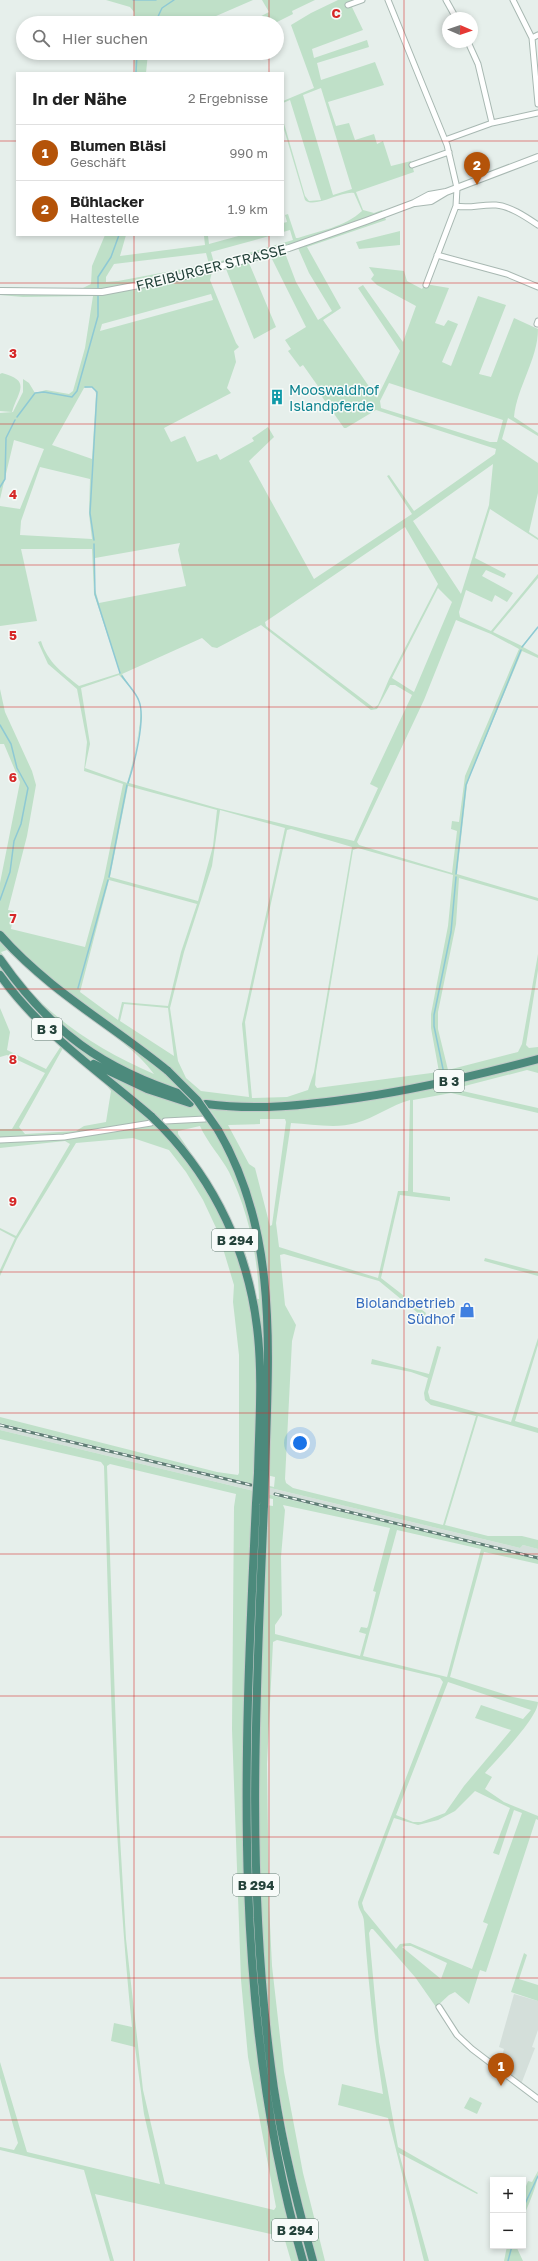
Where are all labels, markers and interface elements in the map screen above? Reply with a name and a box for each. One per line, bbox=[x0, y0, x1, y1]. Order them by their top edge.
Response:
text: C bbox=[331, 5, 341, 21]
north arrow bbox=[442, 12, 478, 48]
search box bbox=[16, 16, 284, 60]
icon: search bbox=[30, 27, 52, 49]
text: Hier suchen bbox=[62, 29, 148, 47]
text: In der Nähe bbox=[32, 88, 127, 109]
text: 2 Ergebnisse bbox=[188, 90, 268, 106]
text: Blumen Bläsi bbox=[70, 136, 166, 154]
text: 1 bbox=[42, 145, 48, 161]
text: 990 m bbox=[229, 145, 268, 161]
pin: 2 bbox=[464, 152, 490, 185]
text: Geschäft bbox=[70, 154, 126, 170]
text: Bühlacker bbox=[70, 192, 144, 210]
text: 2 bbox=[41, 201, 49, 217]
text: 1.9 km bbox=[228, 201, 268, 217]
text: Haltestelle bbox=[70, 210, 139, 226]
street label: FREIBURGER STRASSE bbox=[134, 240, 288, 294]
text: 3 bbox=[9, 345, 17, 361]
place label: Mooswaldhof Islandpferde bbox=[289, 381, 379, 414]
building icon: Mooswaldhof Islandpferde bbox=[268, 388, 286, 406]
text: 4 bbox=[9, 486, 17, 502]
text: 5 bbox=[9, 627, 17, 643]
text: 6 bbox=[9, 769, 17, 785]
text: 7 bbox=[9, 910, 17, 926]
road number: B 3 bbox=[32, 1018, 62, 1040]
text: 8 bbox=[9, 1051, 17, 1067]
road number: B 3 bbox=[434, 1070, 464, 1092]
text: 9 bbox=[9, 1193, 17, 1209]
road number: B 294 bbox=[212, 1229, 258, 1251]
place label: Biolandbetrieb Südhof bbox=[356, 1294, 455, 1327]
shop icon: Biolandbetrieb Südhof bbox=[458, 1301, 476, 1319]
your location bbox=[290, 1433, 310, 1453]
road number: B 294 bbox=[233, 1874, 279, 1896]
pin: 1 bbox=[488, 2053, 514, 2086]
map controls bbox=[490, 2177, 526, 2249]
button: + bbox=[490, 2177, 526, 2213]
button: − bbox=[490, 2213, 526, 2249]
road number: B 294 bbox=[272, 2219, 318, 2241]

